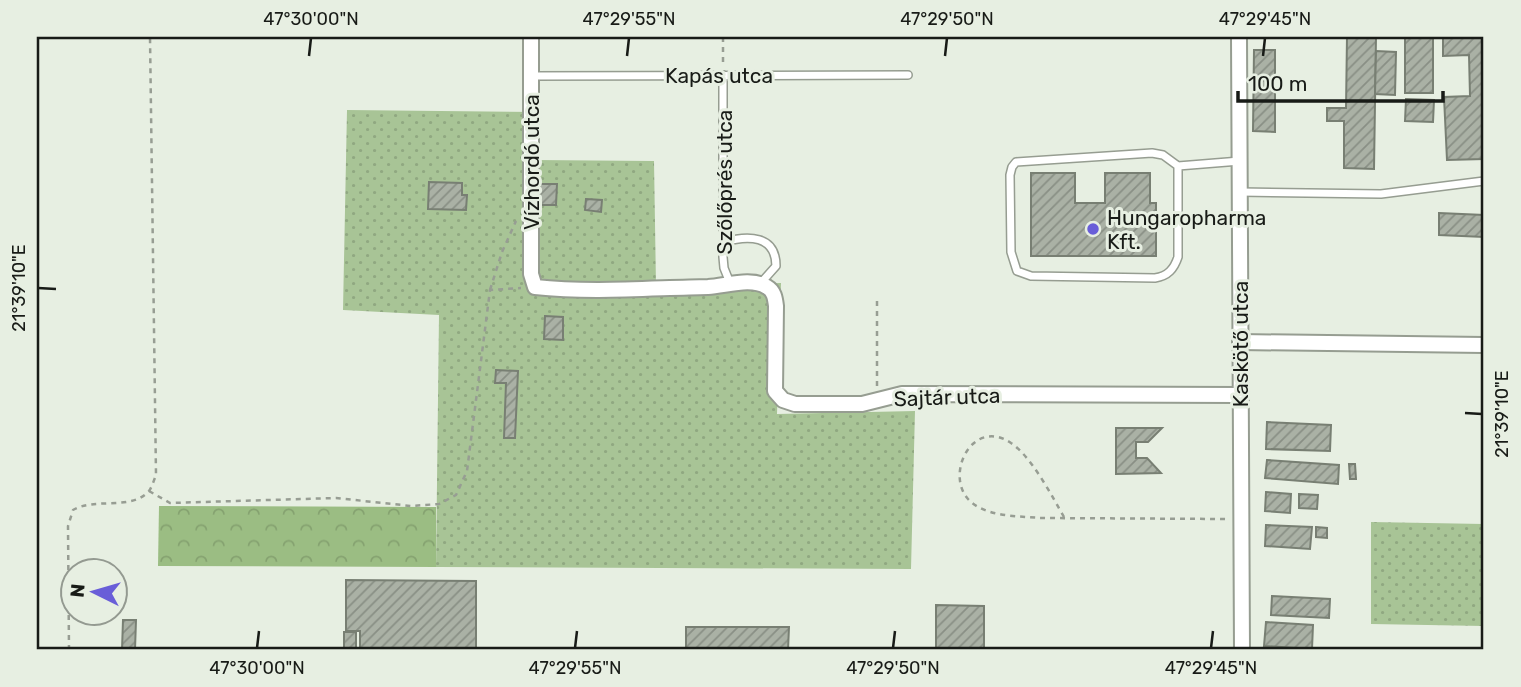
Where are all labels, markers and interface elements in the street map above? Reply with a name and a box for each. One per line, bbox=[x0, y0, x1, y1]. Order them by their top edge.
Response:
text: 47°30'00"N bbox=[263, 8, 359, 30]
text: 47°29'55"N bbox=[583, 8, 675, 30]
text: 47°29'50"N bbox=[900, 8, 994, 30]
text: 47°29'45"N bbox=[1219, 8, 1311, 30]
scale bar bbox=[1238, 60, 1442, 104]
street label: Kapás utca bbox=[665, 63, 773, 88]
text: 100 m bbox=[1248, 71, 1307, 96]
street label: Vízhordó utca bbox=[519, 94, 544, 230]
street label: Szőlőprés utca bbox=[712, 110, 737, 254]
place label: Hungaropharma Kft. bbox=[1107, 205, 1266, 254]
marker: Hungaropharma Kft. bbox=[1085, 221, 1101, 237]
text: 21°39'10"E bbox=[8, 244, 30, 332]
street label: Kaskötő utca bbox=[1228, 281, 1253, 407]
text: 21°39'10"E bbox=[1491, 370, 1513, 458]
street label: Sajtár utca bbox=[893, 383, 1001, 411]
north arrow bbox=[60, 558, 130, 628]
text: N bbox=[66, 583, 90, 598]
text: 47°30'00"N bbox=[209, 657, 305, 679]
text: 47°29'55"N bbox=[529, 657, 621, 679]
text: 47°29'50"N bbox=[846, 657, 940, 679]
text: 47°29'45"N bbox=[1165, 657, 1257, 679]

